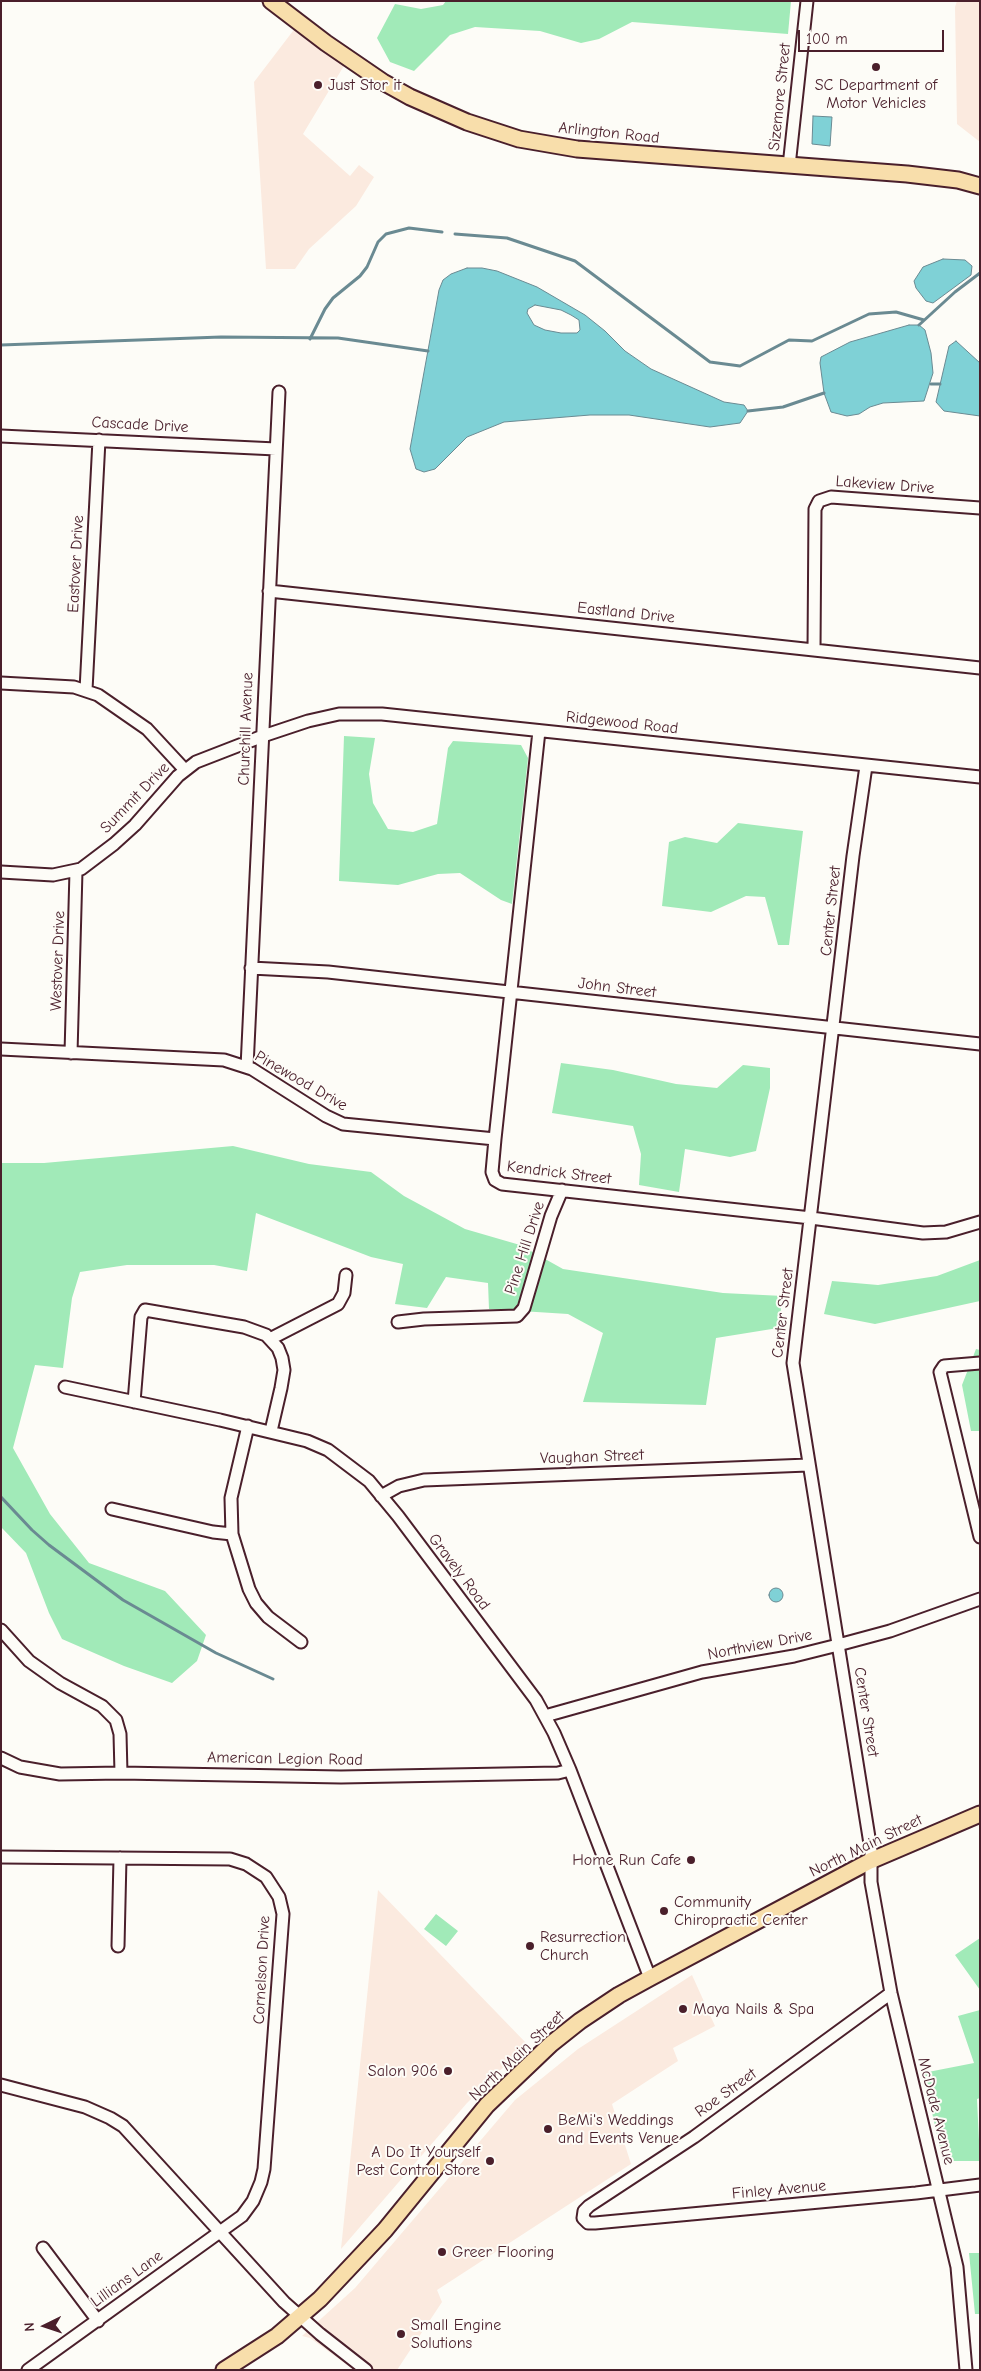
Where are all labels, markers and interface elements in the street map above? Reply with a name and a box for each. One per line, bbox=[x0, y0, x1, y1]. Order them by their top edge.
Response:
scale bar bbox=[801, 20, 947, 52]
text: 100 m bbox=[806, 30, 848, 48]
street label: Sizemore Street bbox=[765, 42, 795, 152]
marker: SC Department of Motor Vehicles bbox=[870, 61, 882, 73]
place label: Just Stor it bbox=[328, 75, 401, 95]
place label: SC Department of Motor Vehicles bbox=[815, 75, 937, 113]
marker: Just Stor it bbox=[312, 79, 324, 91]
street label: Arlington Road bbox=[558, 118, 660, 148]
street label: Cascade Drive bbox=[91, 413, 189, 437]
street label: Lakeview Drive bbox=[835, 472, 935, 498]
street label: Eastover Drive bbox=[64, 515, 88, 613]
street label: Eastland Drive bbox=[576, 598, 676, 628]
street label: Churchill Avenue bbox=[234, 672, 258, 786]
street label: Ridgewood Road bbox=[565, 708, 679, 738]
street label: Summit Drive bbox=[96, 758, 174, 838]
street label: Center Street bbox=[817, 865, 845, 957]
street label: Westover Drive bbox=[47, 911, 69, 1011]
street label: John Street bbox=[577, 974, 657, 1002]
street label: Pinewood Drive bbox=[251, 1047, 351, 1115]
street label: Kendrick Street bbox=[506, 1157, 612, 1189]
street label: Pine Hill Drive bbox=[501, 1199, 549, 1297]
street label: Center Street bbox=[768, 1267, 798, 1359]
street label: Vaughan Street bbox=[540, 1446, 644, 1468]
street label: Gravely Road bbox=[424, 1530, 494, 1614]
street label: Northview Drive bbox=[706, 1625, 814, 1665]
street label: Center Street bbox=[849, 1666, 883, 1758]
street label: American Legion Road bbox=[207, 1748, 363, 1770]
street label: North Main Street bbox=[806, 1810, 926, 1882]
place label: Home Run Cafe bbox=[572, 1850, 681, 1870]
marker: Home Run Cafe bbox=[685, 1854, 697, 1866]
place label: Community Chiropractic Center bbox=[674, 1892, 808, 1930]
marker: Community Chiropractic Center bbox=[658, 1905, 670, 1917]
street label: Cornelson Drive bbox=[250, 1915, 274, 2025]
place label: Resurrection Church bbox=[540, 1927, 626, 1965]
marker: Resurrection Church bbox=[524, 1940, 536, 1952]
place label: Maya Nails & Spa bbox=[693, 1999, 814, 2019]
marker: Maya Nails & Spa bbox=[677, 2003, 689, 2015]
street label: North Main Street bbox=[465, 2007, 569, 2105]
street label: McDade Avenue bbox=[913, 2055, 959, 2167]
place label: Salon 906 bbox=[368, 2061, 438, 2081]
street label: Roe Street bbox=[692, 2064, 760, 2122]
marker: Salon 906 bbox=[442, 2065, 454, 2077]
place label: BeMi's Weddings and Events Venue bbox=[558, 2110, 679, 2148]
marker: BeMi's Weddings and Events Venue bbox=[542, 2123, 554, 2135]
place label: A Do It Yourself Pest Control Store bbox=[357, 2142, 480, 2180]
marker: A Do It Yourself Pest Control Store bbox=[484, 2155, 496, 2167]
street label: Finley Avenue bbox=[731, 2176, 827, 2204]
place label: Greer Flooring bbox=[452, 2242, 554, 2262]
street label: Lillians Lane bbox=[87, 2246, 167, 2312]
marker: Greer Flooring bbox=[436, 2246, 448, 2258]
north arrow bbox=[20, 2301, 70, 2351]
place label: Small Engine Solutions bbox=[411, 2315, 501, 2353]
text: N bbox=[21, 2322, 38, 2332]
marker: Small Engine Solutions bbox=[395, 2328, 407, 2340]

